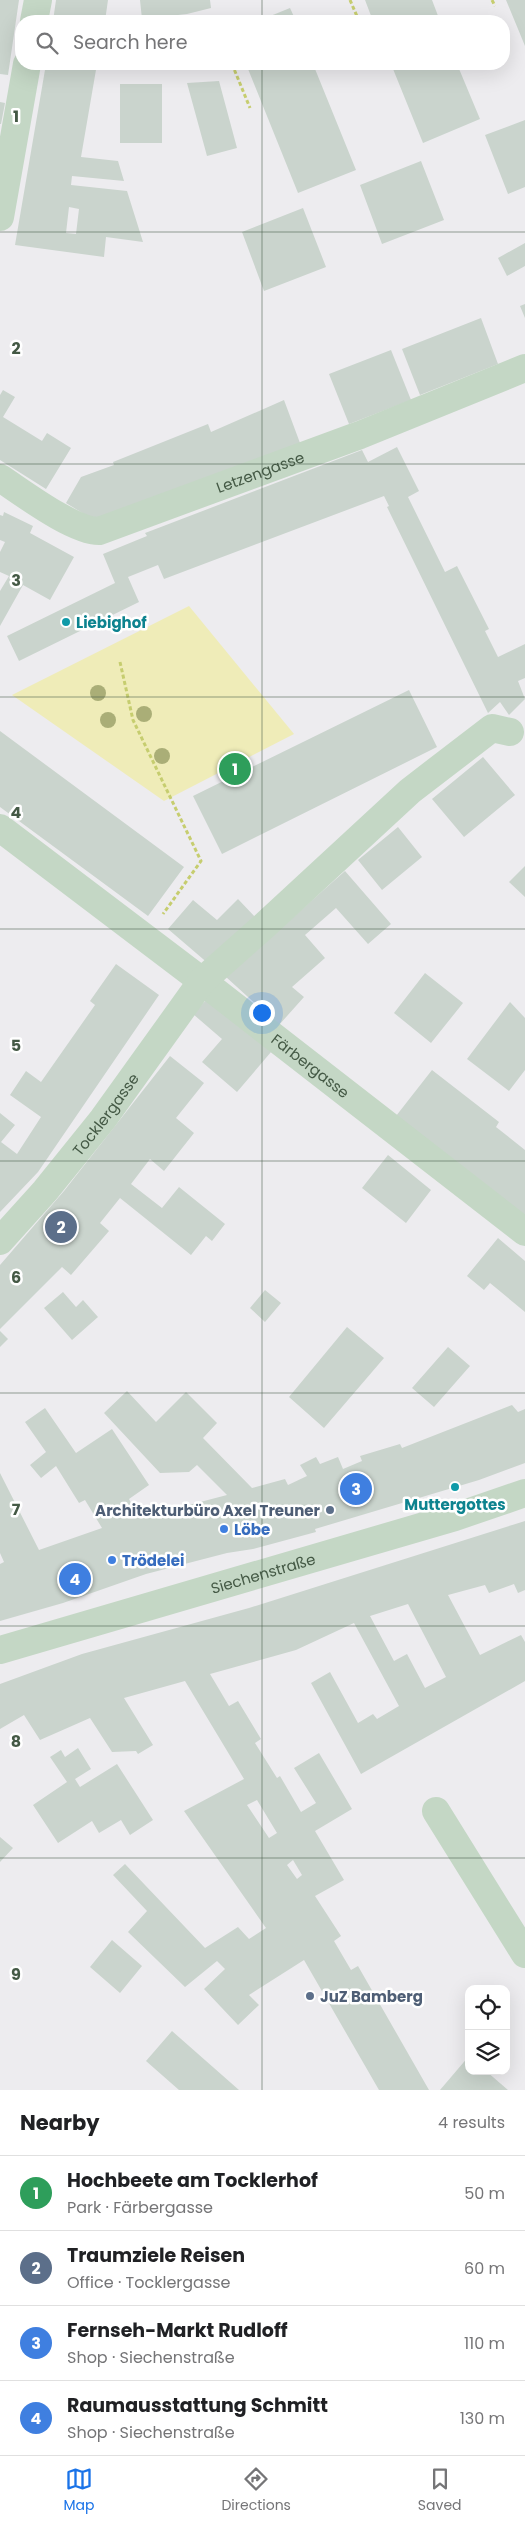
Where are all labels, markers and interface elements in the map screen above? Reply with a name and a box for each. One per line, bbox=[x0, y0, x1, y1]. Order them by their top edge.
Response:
search box bbox=[15, 15, 510, 70]
icon: search bbox=[33, 29, 61, 57]
text: Search here bbox=[73, 29, 187, 56]
text: 1 bbox=[13, 105, 19, 128]
text: 2 bbox=[11, 337, 21, 360]
street label: Letzengasse bbox=[213, 446, 307, 498]
text: 3 bbox=[11, 569, 21, 592]
place label: Liebighof bbox=[76, 612, 147, 633]
marker: Liebighof bbox=[60, 616, 72, 628]
pin: 1 bbox=[219, 750, 251, 788]
text: 4 bbox=[11, 801, 22, 824]
your location bbox=[249, 1000, 275, 1026]
street label: Färbergasse bbox=[267, 1028, 354, 1102]
text: 5 bbox=[11, 1034, 21, 1057]
street label: Tocklergasse bbox=[67, 1069, 143, 1160]
pin: 2 bbox=[45, 1208, 77, 1246]
text: 6 bbox=[11, 1266, 21, 1289]
pin: 3 bbox=[340, 1470, 372, 1508]
marker: Muttergottes bbox=[449, 1481, 461, 1493]
place label: Muttergottes bbox=[404, 1494, 506, 1515]
text: 7 bbox=[12, 1498, 21, 1521]
place label: Architekturbüro Axel Treuner bbox=[95, 1500, 321, 1521]
marker: Architekturbüro Axel Treuner bbox=[324, 1504, 336, 1516]
place label: Löbe bbox=[234, 1519, 270, 1540]
marker: Löbe bbox=[218, 1523, 230, 1535]
street label: Siechenstraße bbox=[208, 1548, 318, 1598]
place label: Trödelei bbox=[122, 1550, 184, 1571]
marker: Trödelei bbox=[106, 1554, 118, 1566]
pin: 4 bbox=[59, 1560, 91, 1598]
text: 8 bbox=[11, 1730, 21, 1753]
text: 9 bbox=[11, 1963, 21, 1986]
map controls bbox=[465, 1985, 510, 2075]
button: locate bbox=[465, 1985, 510, 2030]
place label: JuZ Bamberg bbox=[320, 1986, 423, 2007]
marker: JuZ Bamberg bbox=[304, 1990, 316, 2002]
button: layers bbox=[465, 2030, 510, 2075]
text: Nearby bbox=[20, 2108, 100, 2137]
text: 4 results bbox=[438, 2111, 505, 2134]
text: Hochbeete am Tocklerhof bbox=[67, 2167, 318, 2194]
text: 1 bbox=[33, 2182, 39, 2205]
text: 50 m bbox=[464, 2182, 505, 2205]
text: Park · Färbergasse bbox=[67, 2196, 213, 2219]
text: Traumziele Reisen bbox=[67, 2242, 245, 2269]
text: 2 bbox=[31, 2257, 41, 2280]
text: 60 m bbox=[464, 2257, 505, 2280]
text: Office · Tocklergasse bbox=[67, 2271, 231, 2294]
text: Fernseh-Markt Rudloff bbox=[67, 2317, 288, 2344]
text: 3 bbox=[31, 2332, 41, 2355]
text: 110 m bbox=[464, 2332, 505, 2355]
text: Shop · Siechenstraße bbox=[67, 2346, 235, 2369]
text: Raumausstattung Schmitt bbox=[67, 2392, 328, 2419]
text: 4 bbox=[31, 2407, 41, 2430]
text: 130 m bbox=[460, 2407, 505, 2430]
text: Shop · Siechenstraße bbox=[67, 2421, 235, 2444]
tab: Map bbox=[63, 2465, 94, 2516]
tab: Directions bbox=[221, 2465, 291, 2516]
tab: Saved bbox=[418, 2465, 462, 2516]

